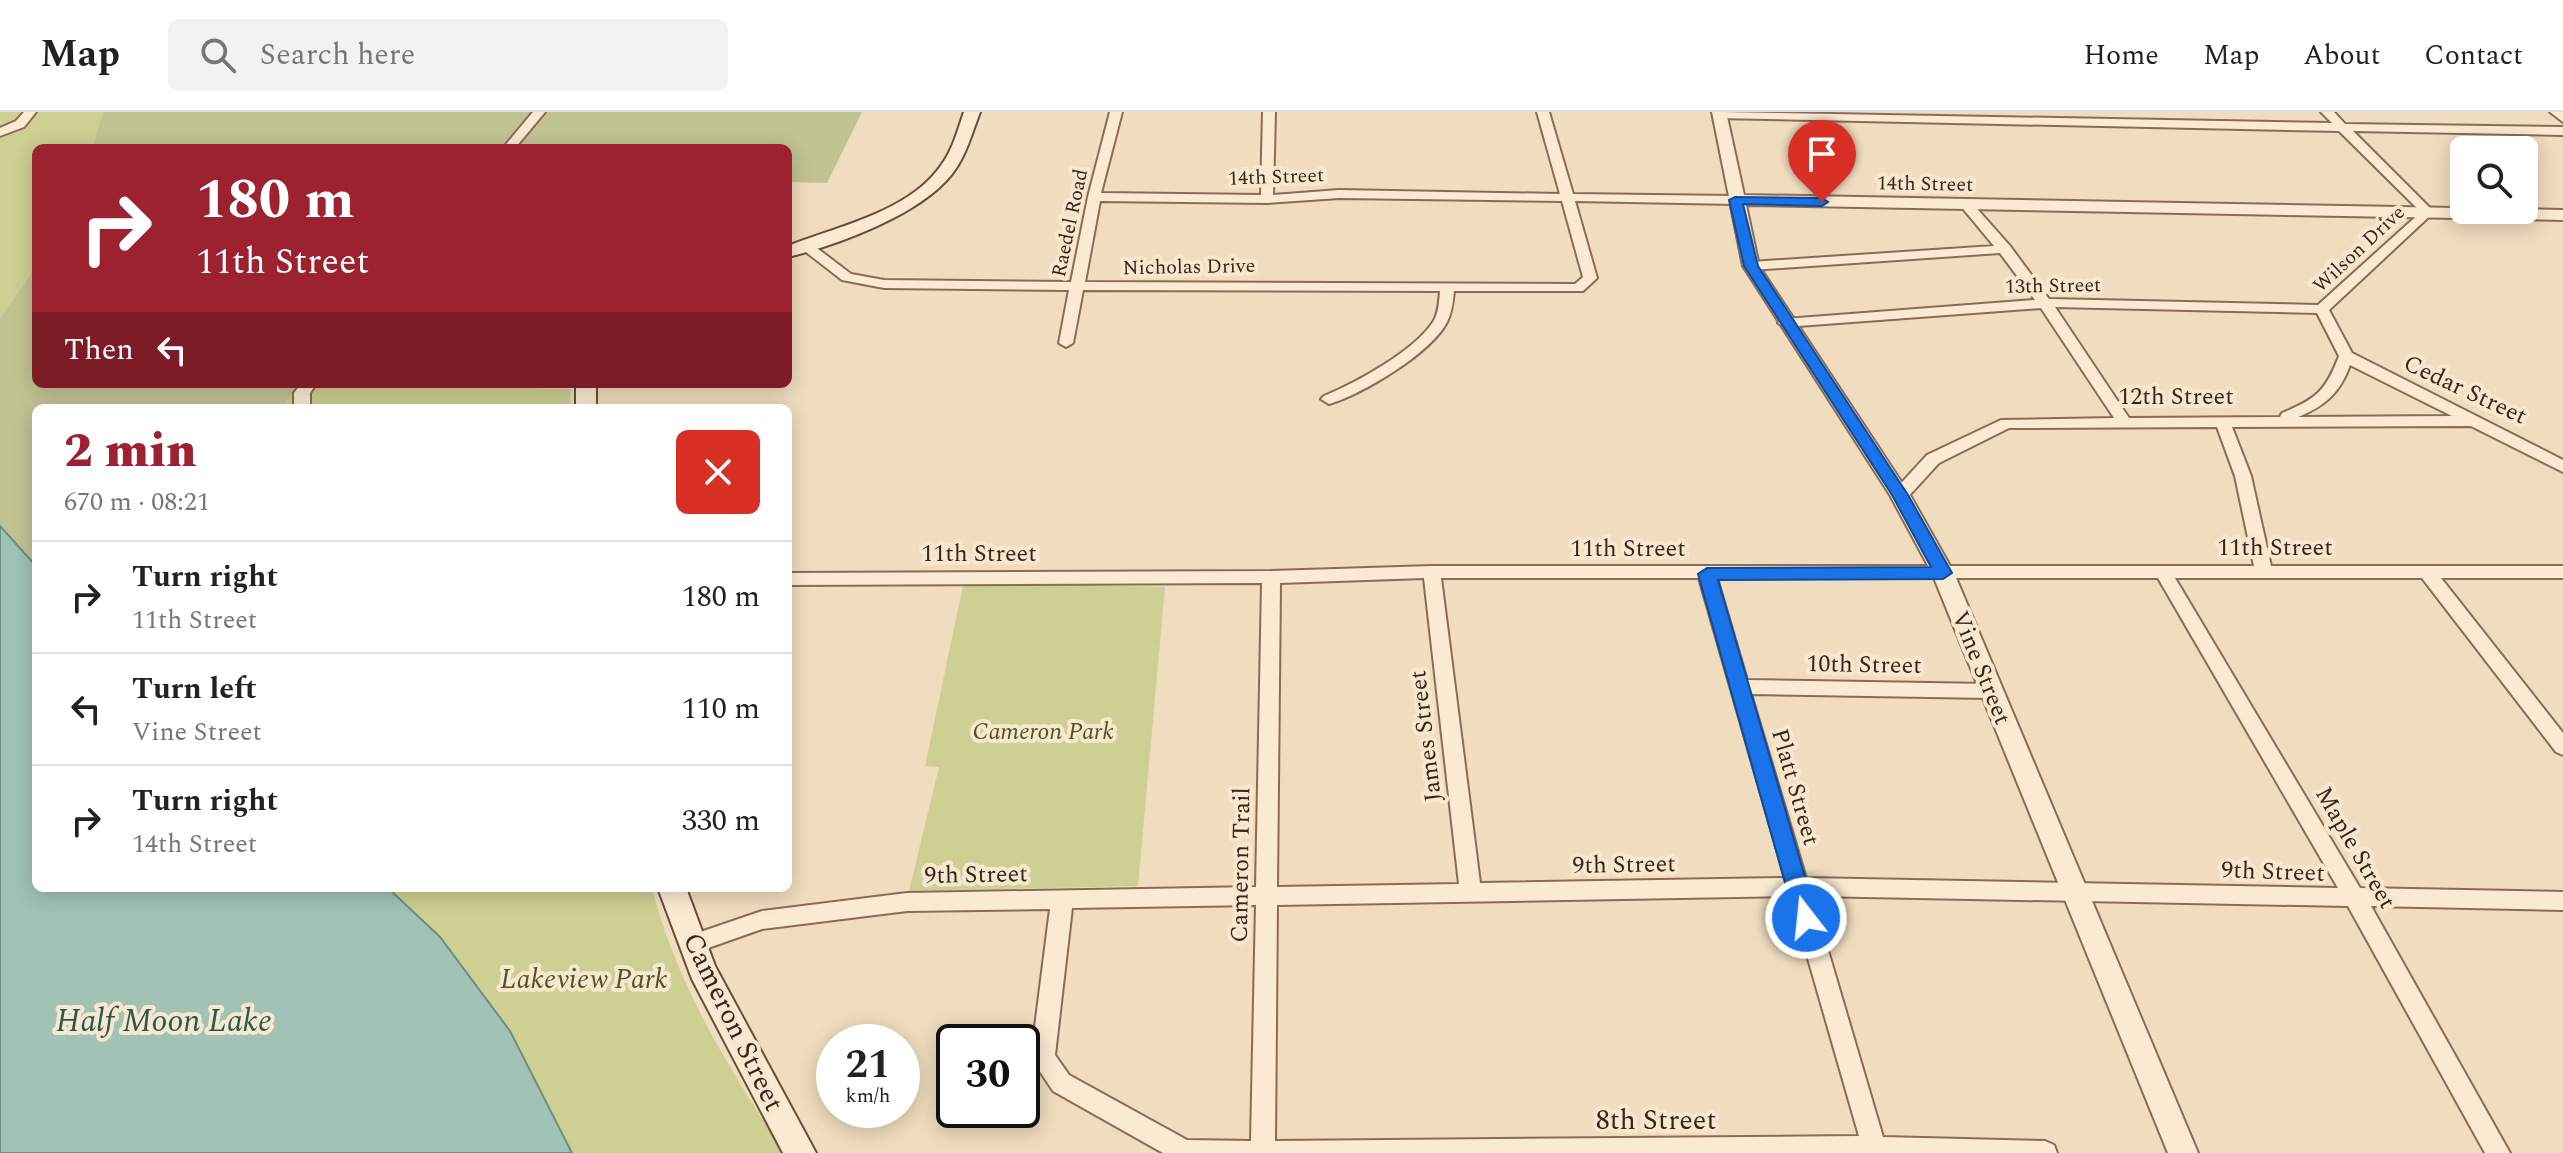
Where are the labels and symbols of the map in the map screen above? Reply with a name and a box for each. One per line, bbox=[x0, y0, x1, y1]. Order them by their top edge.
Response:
pin bbox=[1788, 120, 1856, 202]
street label: 14th Street bbox=[1227, 160, 1325, 194]
street label: Raedel Road bbox=[1044, 166, 1096, 280]
street label: 14th Street bbox=[1877, 168, 1973, 200]
street label: Wilson Drive bbox=[2306, 198, 2412, 300]
street label: Nicholas Drive bbox=[1122, 251, 1256, 283]
street label: 13th Street bbox=[2005, 270, 2101, 302]
street label: Cedar Street bbox=[2397, 346, 2533, 434]
street label: 12th Street bbox=[2118, 379, 2234, 415]
street label: 11th Street bbox=[2217, 530, 2333, 566]
street label: 11th Street bbox=[1570, 531, 1686, 567]
street label: 11th Street bbox=[921, 536, 1037, 572]
street label: Vine Street bbox=[1942, 606, 2020, 730]
street label: 10th Street bbox=[1806, 646, 1922, 684]
street label: James Street bbox=[1400, 668, 1452, 804]
park label: Cameron Park bbox=[972, 714, 1114, 750]
street label: Platt Street bbox=[1761, 724, 1829, 850]
street label: Maple Street bbox=[2305, 780, 2405, 916]
street label: Cameron Trail bbox=[1222, 787, 1260, 943]
street label: 9th Street bbox=[1572, 846, 1676, 884]
street label: 9th Street bbox=[2221, 852, 2325, 892]
street label: 9th Street bbox=[924, 856, 1028, 894]
position arrow bbox=[1764, 876, 1848, 960]
street label: Cameron Street bbox=[671, 925, 795, 1119]
park label: Lakeview Park bbox=[500, 958, 668, 1001]
water label: Half Moon Lake bbox=[56, 997, 272, 1046]
speed limit sign: 30 bbox=[936, 1024, 1040, 1128]
street label: 8th Street bbox=[1596, 1099, 1716, 1142]

